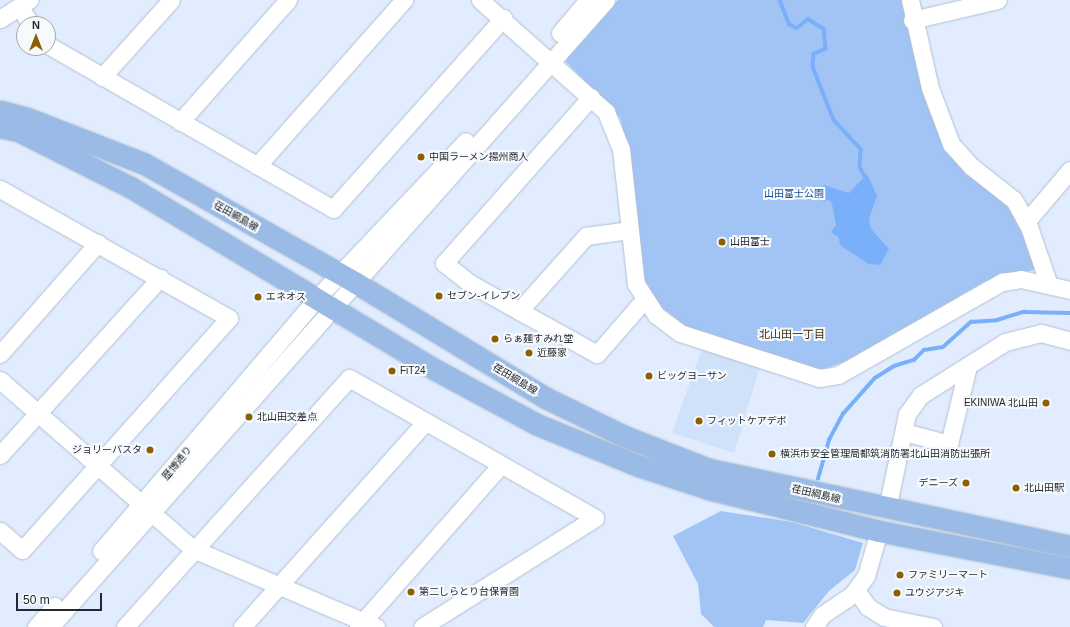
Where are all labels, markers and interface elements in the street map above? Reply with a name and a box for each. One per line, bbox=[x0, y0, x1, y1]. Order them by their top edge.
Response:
north arrow bbox=[16, 16, 56, 56]
text: N bbox=[32, 19, 40, 31]
place label: 中国ラーメン揚州商人 bbox=[429, 151, 529, 163]
marker: 中国ラーメン揚州商人 bbox=[416, 152, 426, 162]
park label: 山田富士公園 bbox=[764, 188, 824, 200]
street label: 荏田綱島線 bbox=[211, 198, 261, 234]
place label: 山田富士 bbox=[730, 236, 770, 248]
marker: 山田富士 bbox=[717, 237, 727, 247]
place label: セブン-イレブン bbox=[447, 290, 520, 302]
place label: エネオス bbox=[266, 291, 306, 303]
marker: セブン-イレブン bbox=[434, 291, 444, 301]
marker: エネオス bbox=[253, 292, 263, 302]
district label: 北山田一丁目 bbox=[759, 327, 825, 341]
place label: らぁ麺すみれ堂 bbox=[503, 333, 573, 345]
marker: らぁ麺すみれ堂 bbox=[490, 334, 500, 344]
place label: 近藤家 bbox=[537, 347, 567, 359]
marker: 近藤家 bbox=[524, 348, 534, 358]
street label: 荏田綱島線 bbox=[490, 361, 540, 397]
place label: FiT24 bbox=[400, 365, 426, 377]
marker: FiT24 bbox=[387, 366, 397, 376]
place label: ビッグヨーサン bbox=[657, 370, 727, 382]
marker: ビッグヨーサン bbox=[644, 371, 654, 381]
place label: EKINIWA 北山田 bbox=[963, 397, 1038, 409]
marker: EKINIWA 北山田 bbox=[1041, 398, 1051, 408]
place label: 北山田交差点 bbox=[257, 411, 317, 423]
marker: 北山田交差点 bbox=[244, 412, 254, 422]
place label: フィットケアデポ bbox=[707, 415, 787, 427]
marker: フィットケアデポ bbox=[694, 416, 704, 426]
place label: ジョリーパスタ bbox=[72, 444, 142, 456]
street label: 歴博通り bbox=[160, 444, 194, 482]
marker: ジョリーパスタ bbox=[145, 445, 155, 455]
place label: 横浜市安全管理局都筑消防署北山田消防出張所 bbox=[780, 448, 990, 460]
marker: 横浜市安全管理局都筑消防署北山田消防出張所 bbox=[767, 449, 777, 459]
place label: デニーズ bbox=[918, 477, 958, 489]
marker: デニーズ bbox=[961, 478, 971, 488]
place label: 北山田駅 bbox=[1024, 482, 1064, 494]
street label: 荏田綱島線 bbox=[790, 483, 842, 505]
marker: 北山田駅 bbox=[1011, 483, 1021, 493]
place label: ファミリーマート bbox=[908, 569, 988, 581]
marker: ファミリーマート bbox=[895, 570, 905, 580]
scale bar bbox=[18, 585, 104, 611]
place label: 第二しらとり台保育園 bbox=[419, 586, 519, 598]
marker: 第二しらとり台保育園 bbox=[406, 587, 416, 597]
place label: ユウジアジキ bbox=[905, 587, 965, 599]
marker: ユウジアジキ bbox=[892, 588, 902, 598]
text: 50 m bbox=[23, 593, 50, 607]

